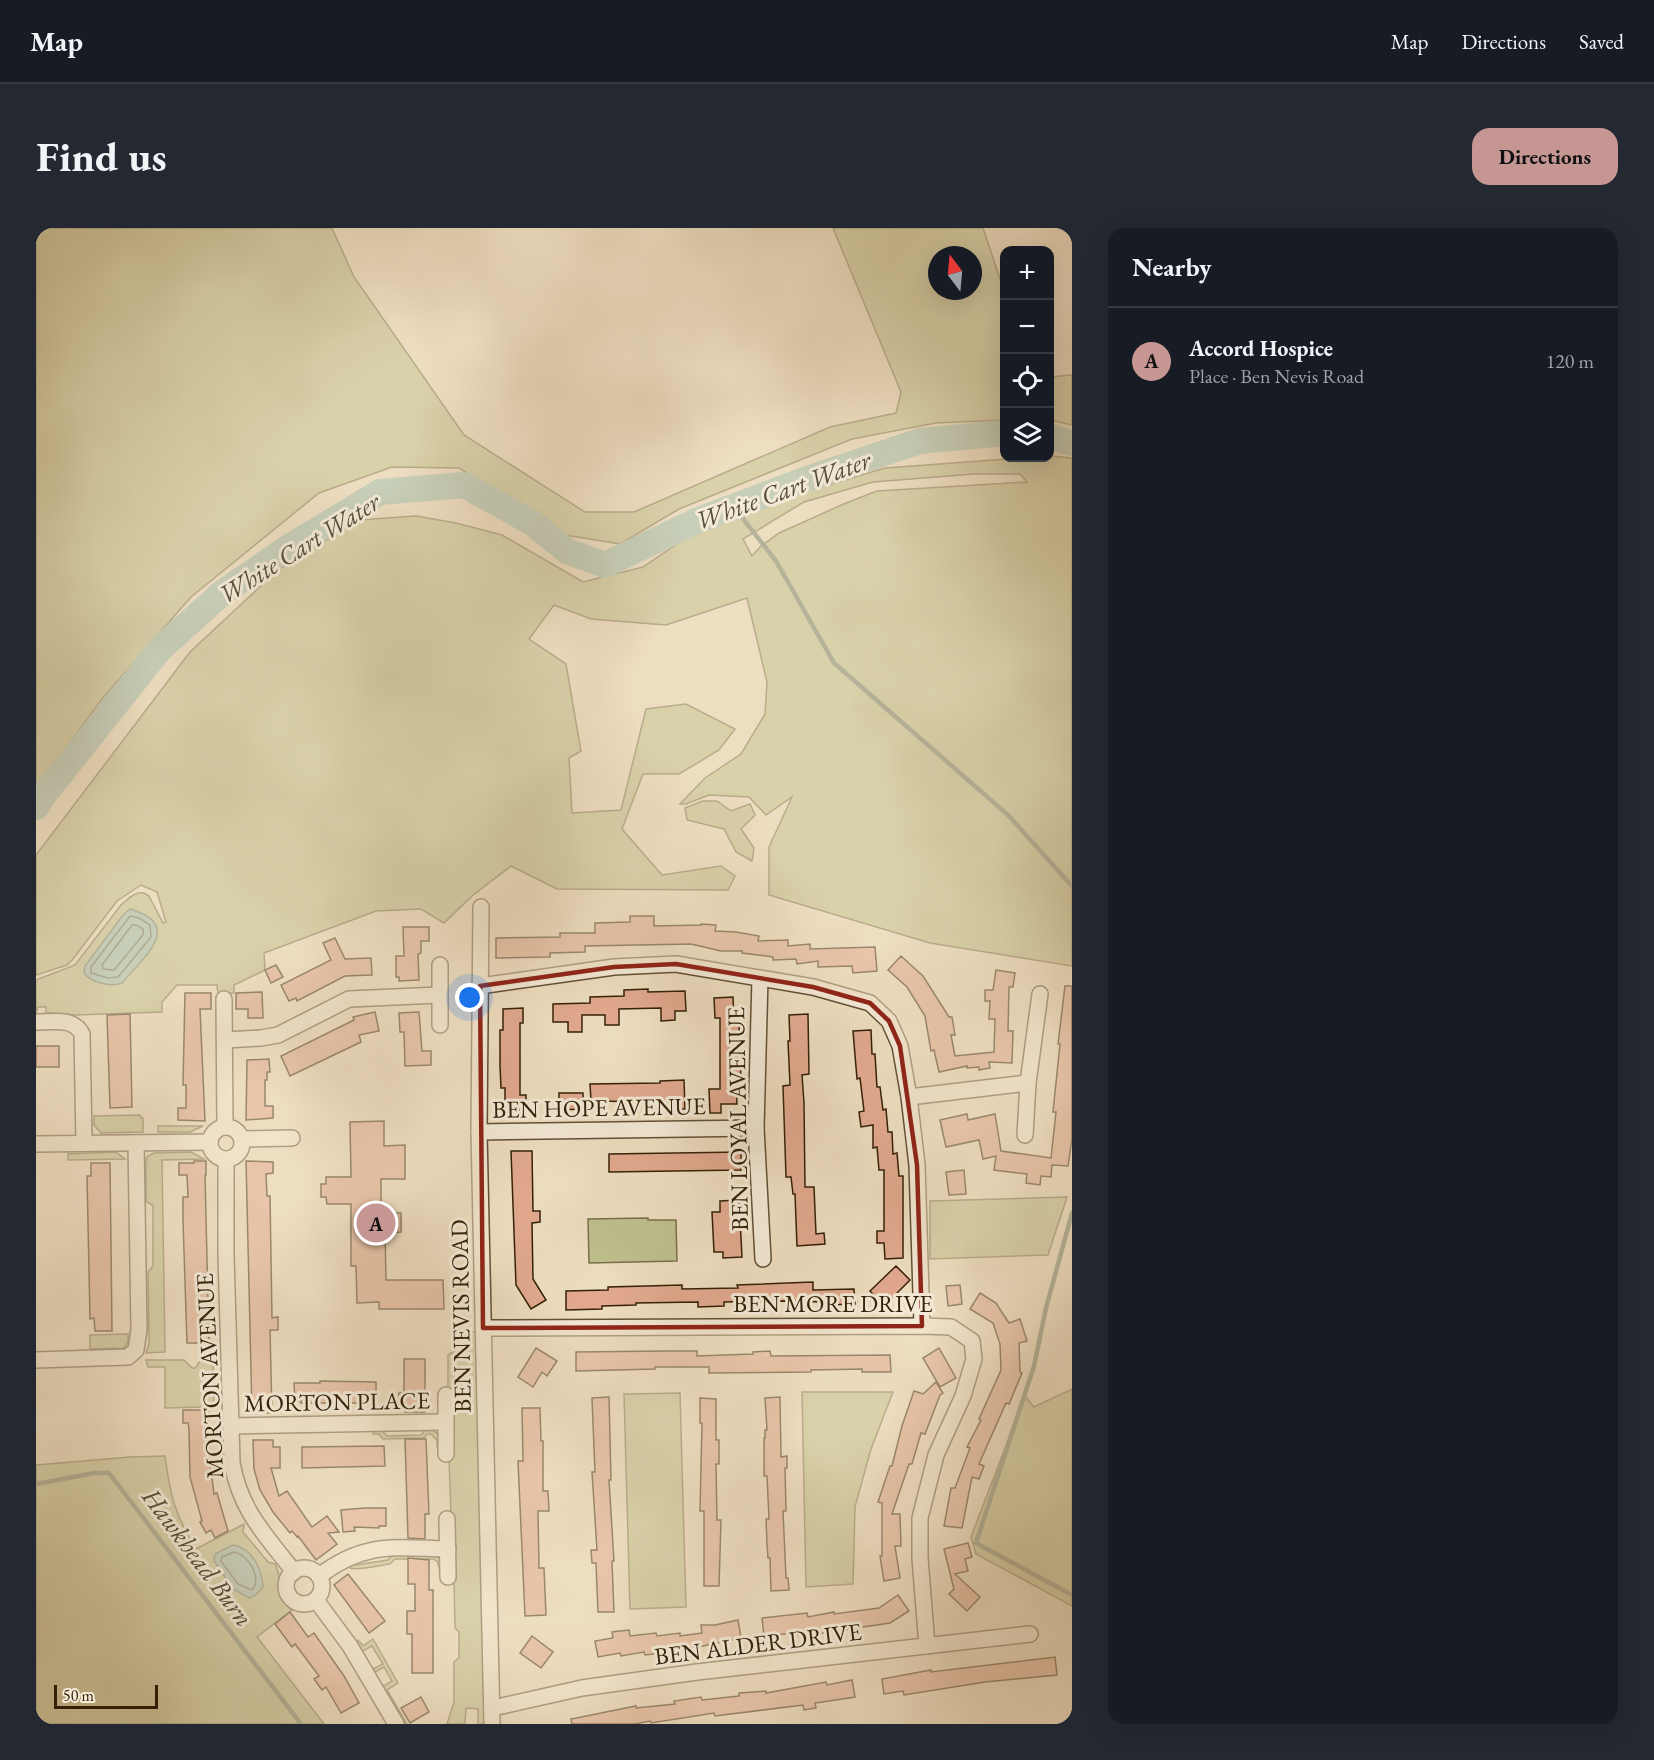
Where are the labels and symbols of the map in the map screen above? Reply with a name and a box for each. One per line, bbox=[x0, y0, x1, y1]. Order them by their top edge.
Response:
north arrow bbox=[928, 246, 982, 300]
water label: White Cart Water bbox=[691, 442, 876, 537]
water label: White Cart Water bbox=[212, 484, 387, 611]
your location bbox=[455, 983, 484, 1012]
street label: BEN LOYAL AVENUE bbox=[720, 1006, 755, 1232]
street label: BEN HOPE AVENUE bbox=[492, 1090, 706, 1125]
pin: A bbox=[356, 1200, 396, 1246]
street label: BEN NEVIS ROAD bbox=[443, 1219, 478, 1413]
street label: MORTON AVENUE bbox=[189, 1273, 230, 1479]
street label: BEN MORE DRIVE bbox=[733, 1288, 933, 1319]
street label: MORTON PLACE bbox=[244, 1384, 430, 1419]
water label: Hawkhead Burn bbox=[134, 1480, 261, 1633]
street label: BEN ALDER DRIVE bbox=[653, 1615, 863, 1672]
scale bar bbox=[54, 1682, 158, 1710]

